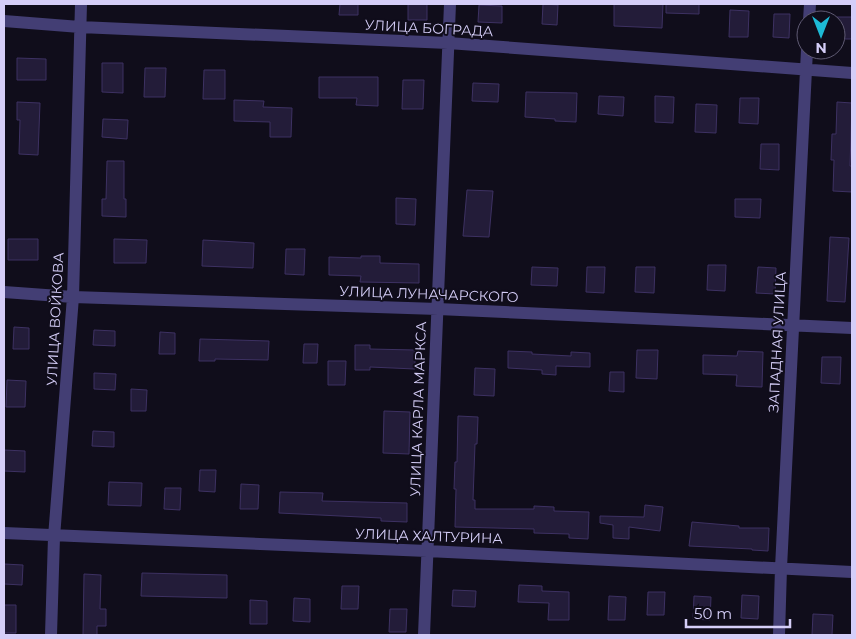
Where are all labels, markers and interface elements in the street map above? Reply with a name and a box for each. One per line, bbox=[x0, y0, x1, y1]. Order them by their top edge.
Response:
north arrow bbox=[796, 10, 846, 60]
street label: УЛИЦА БОГРАДА bbox=[364, 16, 494, 40]
text: N bbox=[815, 39, 827, 57]
street label: УЛИЦА ВОЙКОВА bbox=[43, 251, 68, 386]
street label: ЗАПАДНАЯ УЛИЦА bbox=[764, 270, 790, 413]
street label: УЛИЦА ЛУНАЧАРСКОГО bbox=[339, 282, 519, 306]
street label: УЛИЦА КАРЛА МАРКСА bbox=[406, 321, 430, 497]
street label: УЛИЦА ХАЛТУРИНА bbox=[355, 524, 504, 548]
scale bar bbox=[686, 596, 790, 628]
text: 50 m bbox=[694, 604, 732, 623]

